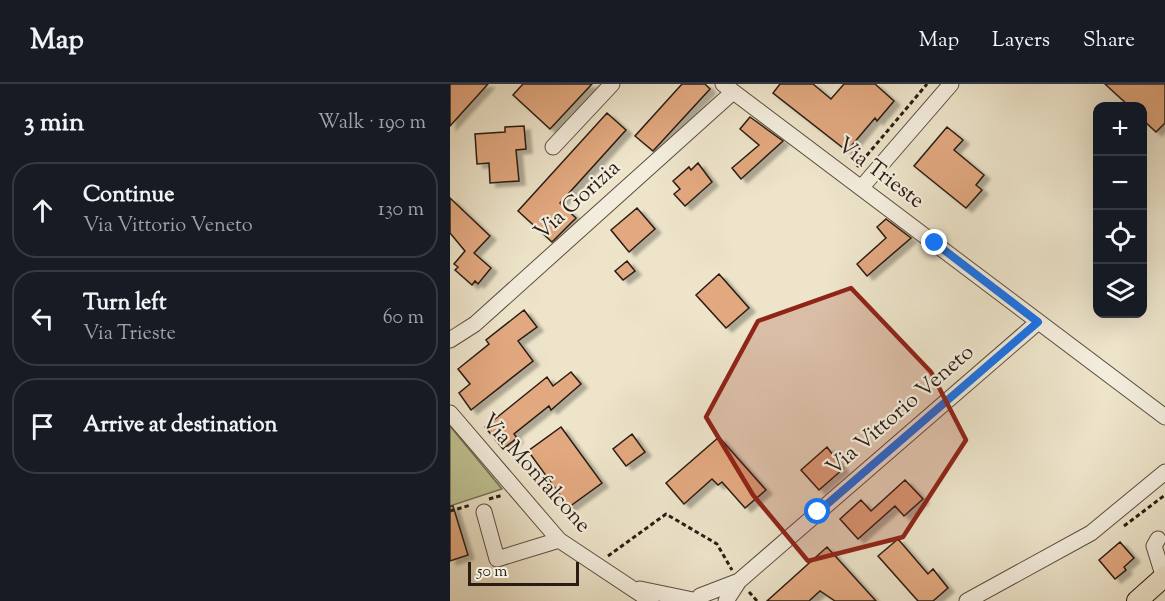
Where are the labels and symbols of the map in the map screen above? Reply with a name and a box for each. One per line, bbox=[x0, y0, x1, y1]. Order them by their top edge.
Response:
street label: Via Trieste bbox=[830, 130, 930, 218]
street label: Via Gorizia bbox=[528, 153, 628, 249]
route end bbox=[921, 229, 947, 255]
street label: Via Vittorio Veneto bbox=[820, 338, 982, 484]
street label: Via Monfalcone bbox=[473, 407, 597, 541]
route start bbox=[804, 498, 830, 524]
scale bar bbox=[468, 559, 579, 586]

